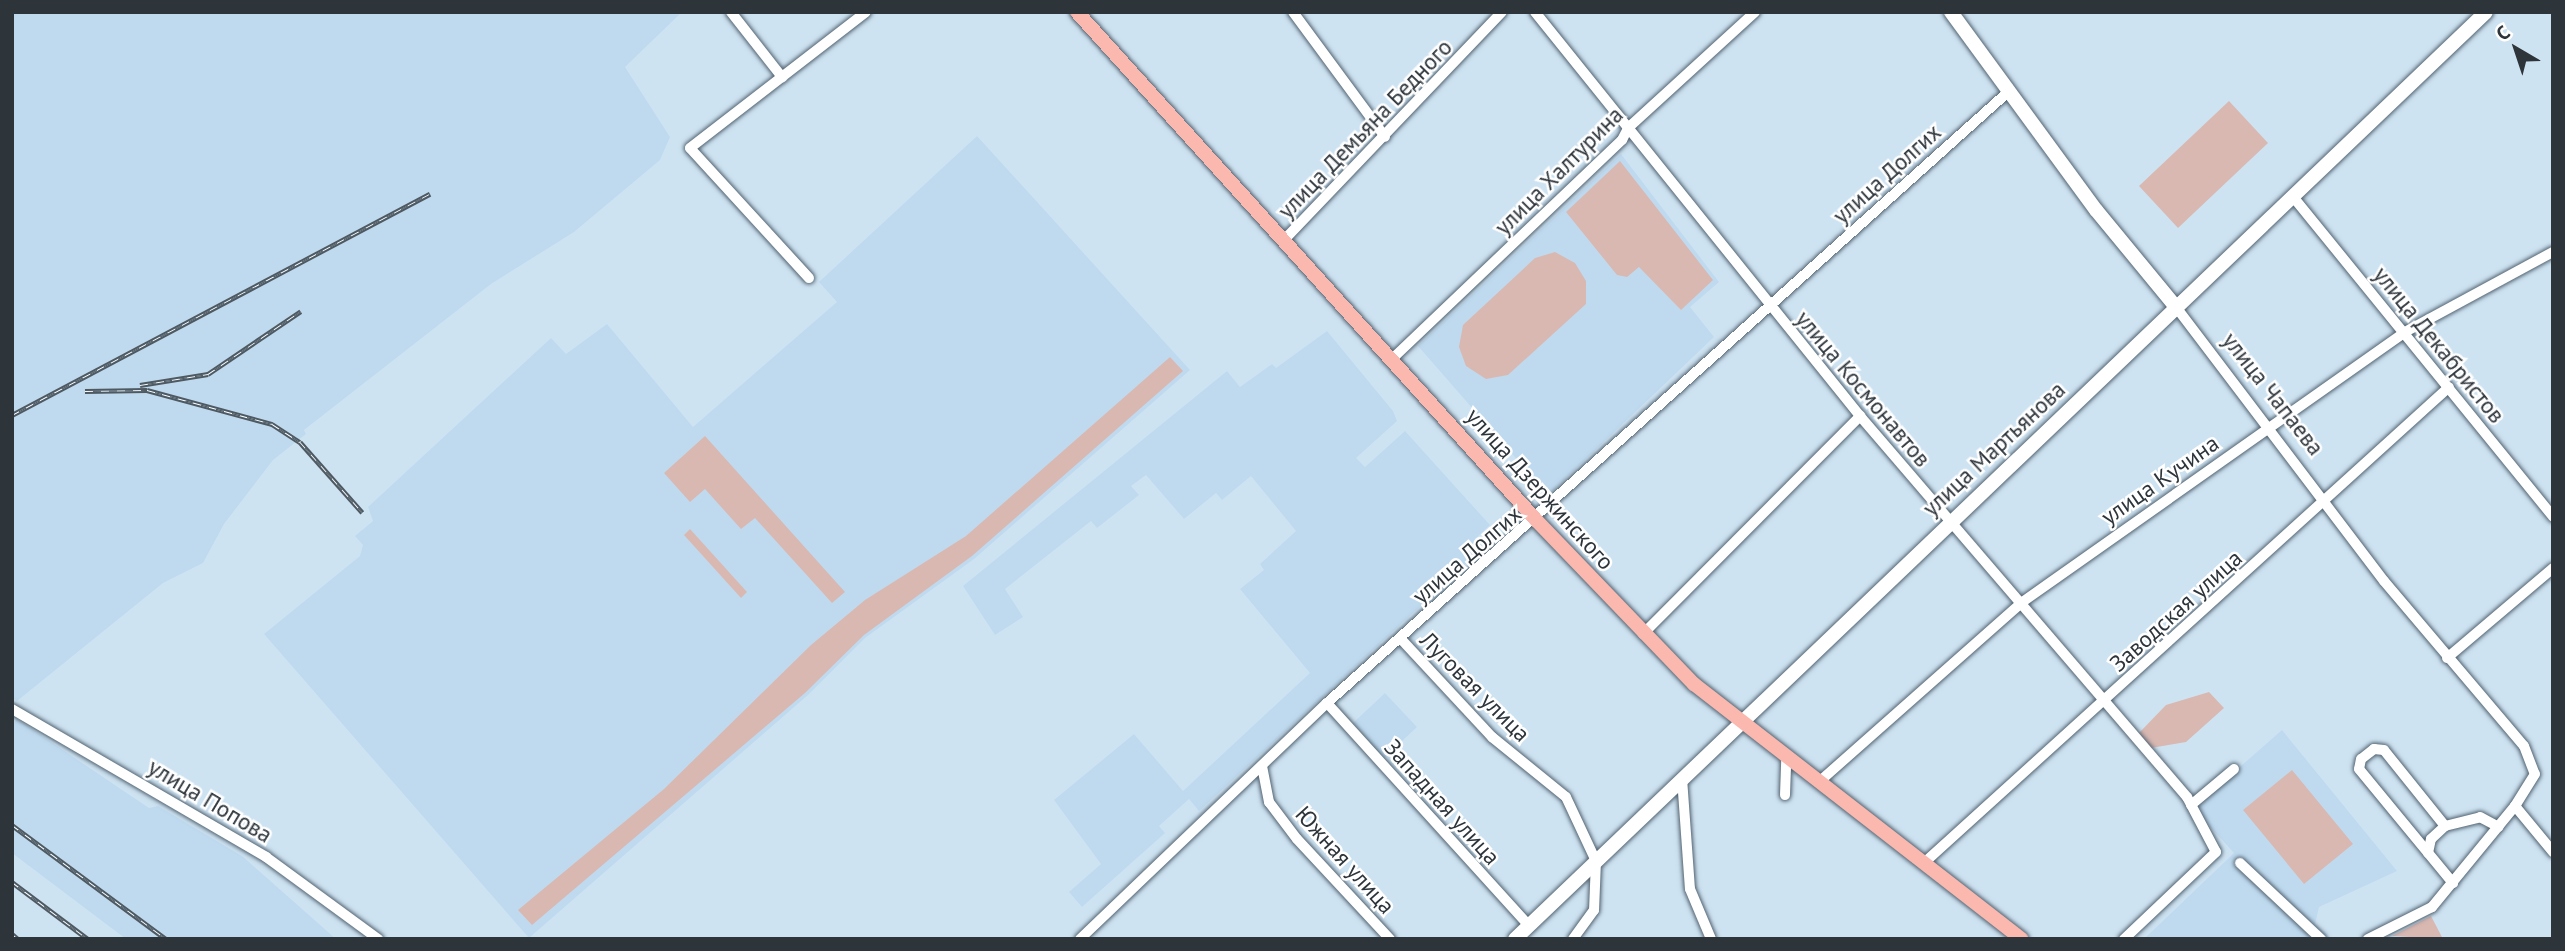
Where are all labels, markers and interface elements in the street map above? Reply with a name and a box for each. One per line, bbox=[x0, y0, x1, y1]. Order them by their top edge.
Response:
north arrow bbox=[2481, 14, 2551, 84]
text: С bbox=[2491, 20, 2514, 45]
street label: улица Демьяна Бедного bbox=[1272, 33, 1458, 225]
street label: улица Халтурина bbox=[1489, 101, 1629, 241]
street label: улица Долгих bbox=[1827, 118, 1947, 230]
street label: улица Декабристов bbox=[2367, 261, 2511, 429]
street label: улица Космонавтов bbox=[1790, 305, 1936, 473]
street label: улица Чапаева bbox=[2216, 327, 2330, 461]
street label: улица Мартьянова bbox=[1917, 376, 2071, 522]
street label: улица Дзержинского bbox=[1460, 402, 1620, 576]
street label: улица Кучина bbox=[2096, 429, 2224, 531]
street label: улица Долгих bbox=[1407, 500, 1527, 610]
street label: Заводская улица bbox=[2104, 544, 2248, 678]
street label: Луговая улица bbox=[1414, 626, 1536, 748]
street label: Западная улица bbox=[1378, 734, 1506, 870]
street label: улица Попова bbox=[143, 753, 277, 849]
street label: Южная улица bbox=[1290, 801, 1400, 919]

